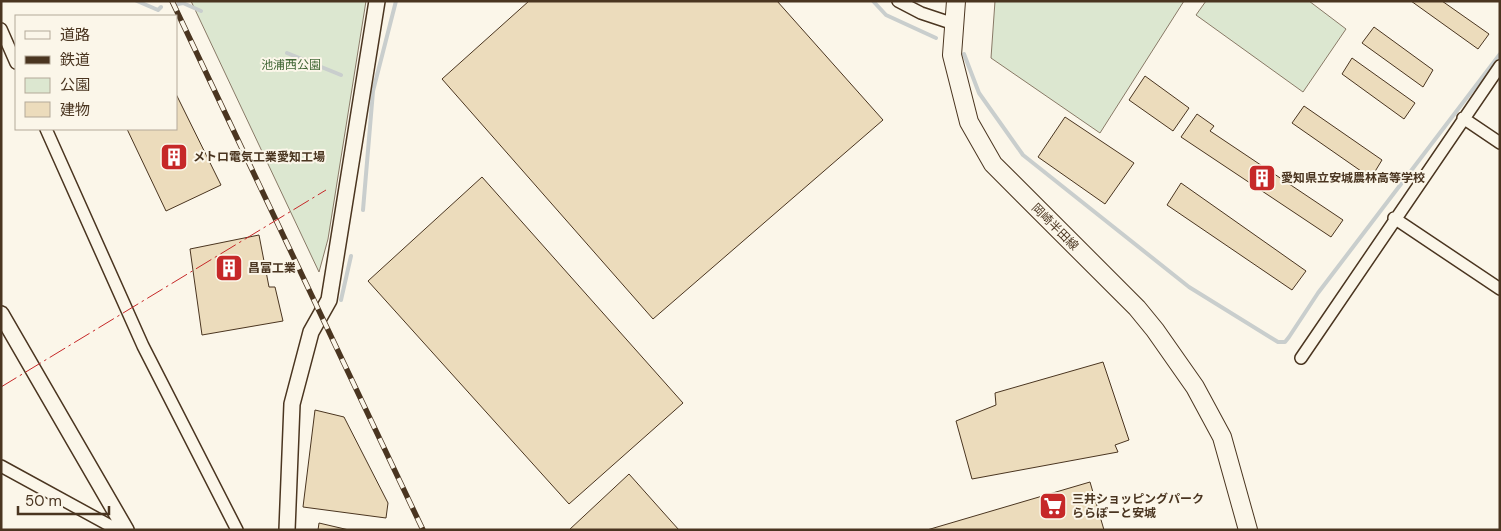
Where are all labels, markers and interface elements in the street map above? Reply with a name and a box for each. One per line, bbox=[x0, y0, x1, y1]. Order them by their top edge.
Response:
legend bbox=[15, 15, 178, 130]
text: 道路 bbox=[60, 25, 90, 45]
text: 鉄道 bbox=[60, 50, 90, 70]
park label: 池浦西公園 bbox=[261, 57, 321, 73]
text: 公園 bbox=[60, 75, 90, 95]
text: 建物 bbox=[60, 100, 90, 120]
building icon: メトロ電気工業愛知工場 bbox=[159, 142, 189, 172]
place label: メトロ電気工業愛知工場 bbox=[193, 149, 325, 165]
building icon: 愛知県立安城農林高等学校 bbox=[1247, 163, 1277, 193]
place label: 愛知県立安城農林高等学校 bbox=[1281, 170, 1425, 186]
street label: 岡崎半田線 bbox=[1028, 200, 1082, 254]
building icon: 昌富工業 bbox=[214, 253, 244, 283]
place label: 昌富工業 bbox=[248, 260, 296, 276]
scale bar bbox=[18, 484, 109, 516]
text: 50 m bbox=[25, 491, 62, 511]
supermarket icon: 三井ショッピングパーク ららぽーと安城 bbox=[1038, 491, 1068, 521]
place label: 三井ショッピングパーク ららぽーと安城 bbox=[1072, 491, 1204, 521]

